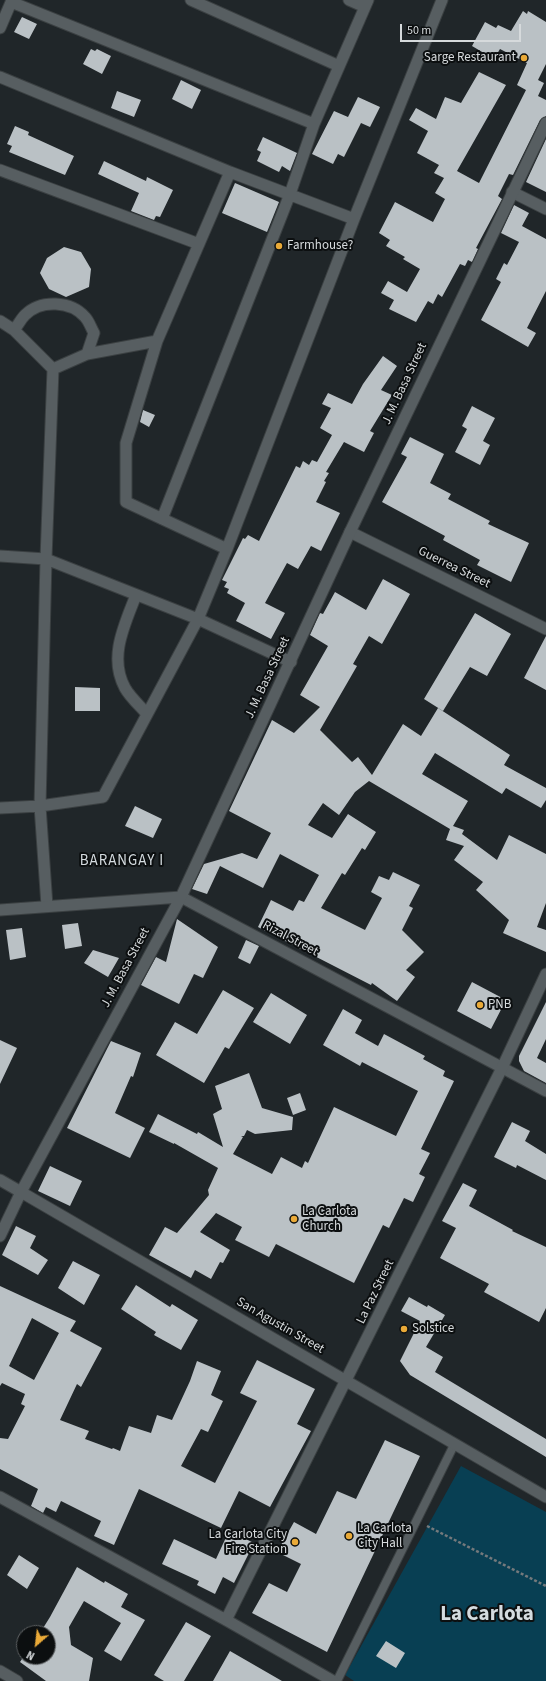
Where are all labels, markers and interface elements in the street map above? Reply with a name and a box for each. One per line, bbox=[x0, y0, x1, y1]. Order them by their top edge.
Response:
scale bar bbox=[402, 16, 523, 42]
text: 50 m bbox=[407, 22, 431, 39]
place label: Sarge Restaurant bbox=[424, 50, 516, 66]
marker: Sarge Restaurant bbox=[519, 53, 529, 63]
place label: Farmhouse? bbox=[287, 238, 353, 254]
marker: Farmhouse? bbox=[274, 241, 284, 251]
street label: J. M. Basa Street bbox=[379, 341, 431, 427]
street label: Guerrea Street bbox=[415, 544, 493, 592]
street label: J. M. Basa Street bbox=[242, 635, 294, 721]
district label: BARANGAY I bbox=[80, 853, 164, 871]
street label: Rizal Street bbox=[259, 918, 321, 960]
street label: J. M. Basa Street bbox=[98, 925, 154, 1011]
place label: PNB bbox=[488, 997, 511, 1013]
marker: PNB bbox=[475, 1000, 485, 1010]
place label: La Carlota Church bbox=[302, 1204, 357, 1235]
marker: La Carlota Church bbox=[289, 1214, 299, 1224]
street label: La Paz Street bbox=[354, 1257, 398, 1327]
street label: San Agustin Street bbox=[233, 1295, 327, 1357]
place label: Solstice bbox=[412, 1321, 454, 1337]
marker: Solstice bbox=[399, 1324, 409, 1334]
place label: La Carlota City Hall bbox=[357, 1521, 412, 1552]
place label: La Carlota City Fire Station bbox=[209, 1527, 287, 1558]
marker: La Carlota City Hall bbox=[344, 1531, 354, 1541]
marker: La Carlota City Fire Station bbox=[290, 1537, 300, 1547]
district label: La Carlota bbox=[440, 1602, 534, 1628]
north arrow bbox=[16, 1625, 56, 1665]
text: N bbox=[24, 1647, 37, 1663]

